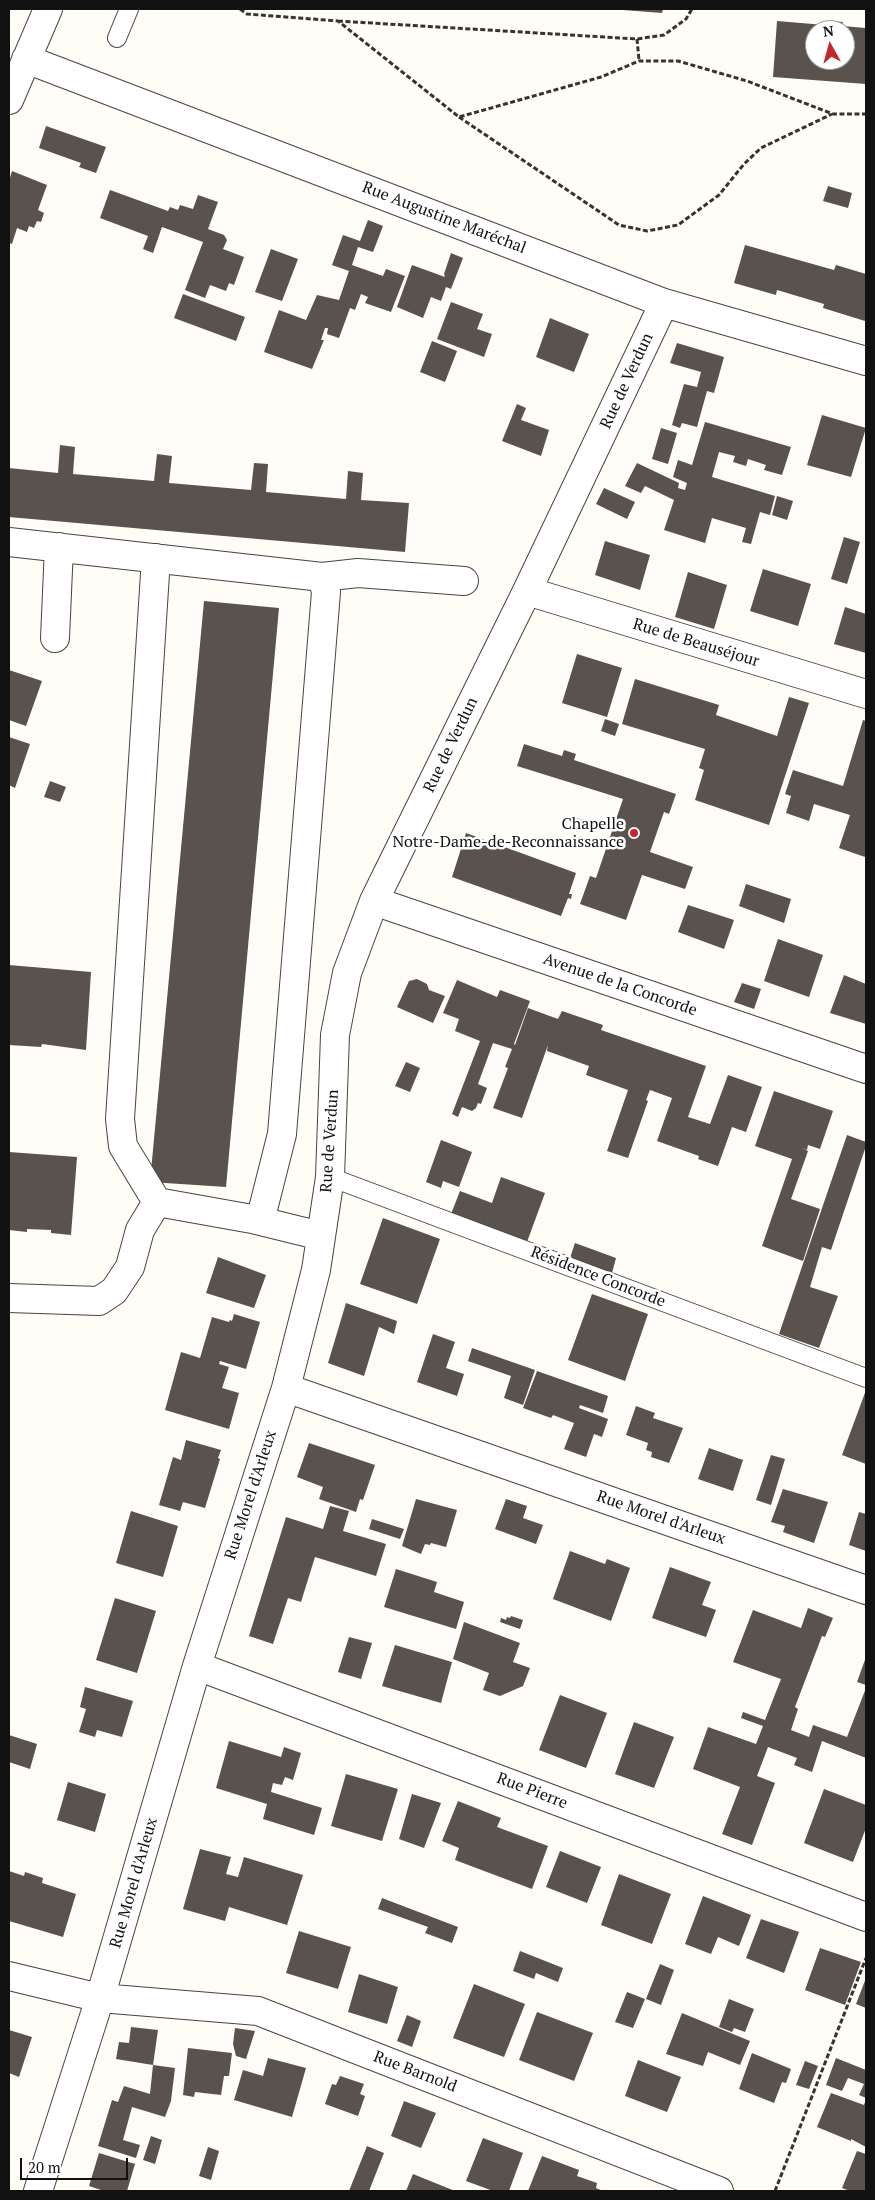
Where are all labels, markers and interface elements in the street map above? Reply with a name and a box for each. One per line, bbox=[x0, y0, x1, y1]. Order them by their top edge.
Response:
north arrow bbox=[805, 20, 855, 70]
text: N bbox=[822, 21, 835, 41]
street label: Rue Augustine Maréchal bbox=[359, 178, 529, 258]
street label: Rue de Verdun bbox=[596, 330, 658, 432]
street label: Rue de Beauséjour bbox=[631, 615, 761, 671]
street label: Rue de Verdun bbox=[420, 694, 482, 796]
place label: Chapelle Notre-Dame-de-Reconnaissance bbox=[392, 814, 624, 852]
marker: Chapelle Notre-Dame-de-Reconnaissance bbox=[628, 827, 640, 839]
street label: Avenue de la Concorde bbox=[541, 950, 699, 1020]
street label: Rue de Verdun bbox=[317, 1089, 343, 1193]
street label: Résidence Concorde bbox=[528, 1242, 668, 1312]
street label: Rue Morel d'Arleux bbox=[221, 1428, 281, 1562]
street label: Rue Morel d'Arleux bbox=[594, 1487, 728, 1549]
street label: Rue Pierre bbox=[494, 1769, 570, 1813]
street label: Rue Morel d'Arleux bbox=[106, 1816, 162, 1950]
street label: Rue Barnold bbox=[371, 2047, 459, 2097]
scale bar bbox=[22, 2148, 130, 2180]
text: 20 m bbox=[28, 2157, 61, 2177]

